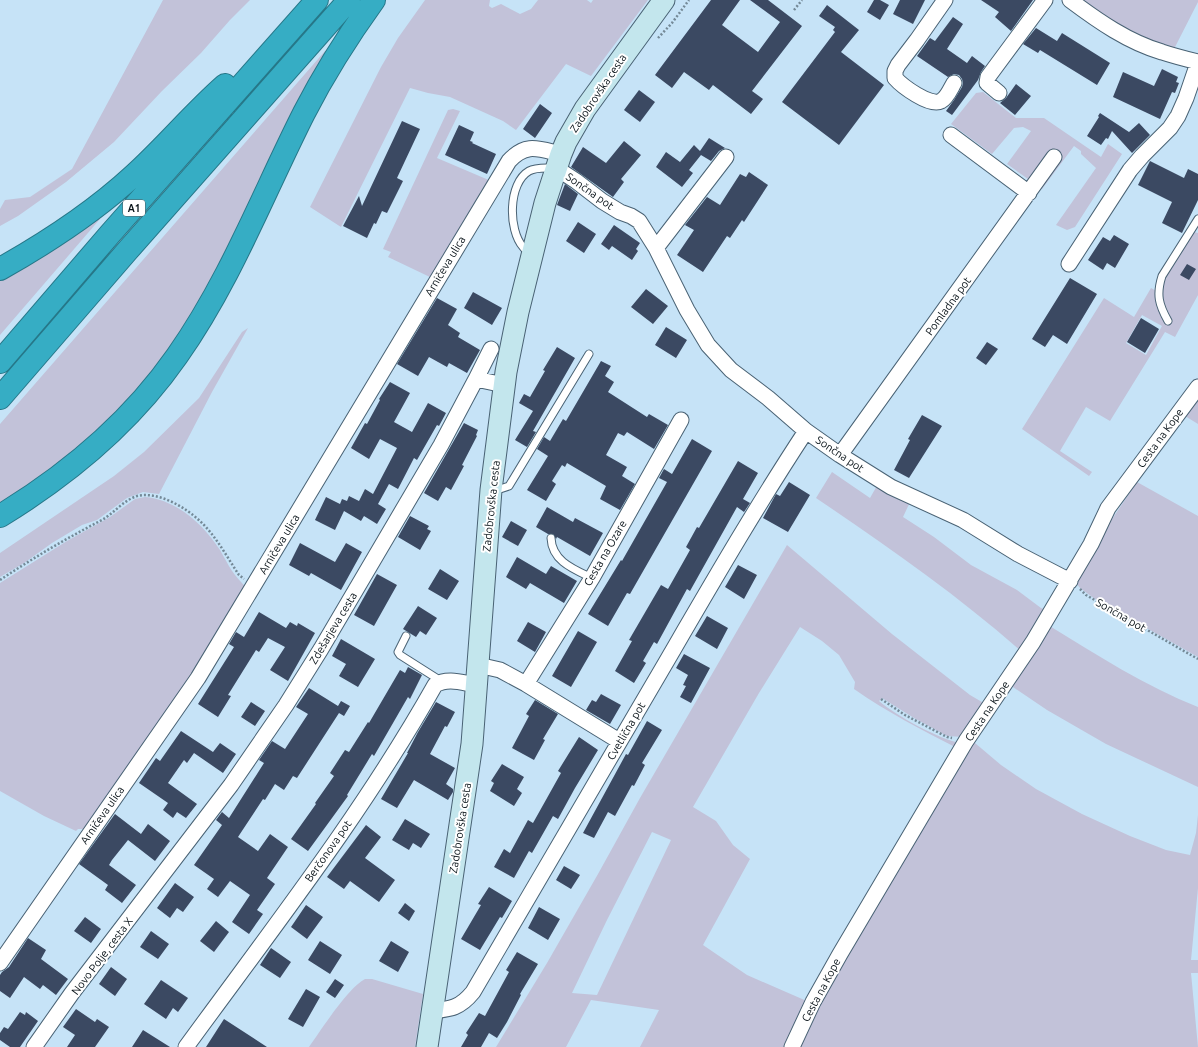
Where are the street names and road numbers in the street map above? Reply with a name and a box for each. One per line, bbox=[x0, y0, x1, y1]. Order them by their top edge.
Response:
street label: Zadobrovška cesta bbox=[567, 52, 629, 134]
street label: Sončna pot bbox=[564, 170, 617, 212]
road number: A1 bbox=[123, 200, 145, 216]
street label: Arničeva ulica bbox=[422, 234, 468, 298]
street label: Pomladna pot bbox=[923, 274, 974, 337]
street label: Cesta na Kope bbox=[1135, 406, 1185, 470]
street label: Sončna pot bbox=[814, 434, 867, 475]
street label: Zadobrovška cesta bbox=[480, 460, 502, 552]
street label: Arničeva ulica bbox=[256, 512, 302, 576]
street label: Cesta na Ozare bbox=[581, 518, 629, 588]
street label: Zdešarjeva cesta bbox=[307, 590, 359, 666]
street label: Sončna pot bbox=[1094, 596, 1149, 634]
street label: Cesta na Kope bbox=[962, 679, 1012, 743]
street label: Cvetlična pot bbox=[605, 699, 648, 762]
street label: Zadobrovška cesta bbox=[447, 782, 473, 874]
street label: Arničeva ulica bbox=[78, 784, 126, 846]
street label: Berčonova pot bbox=[302, 817, 354, 884]
street label: Novo Polje, cesta X bbox=[69, 915, 135, 997]
street label: Cesta na Kope bbox=[799, 956, 843, 1024]

